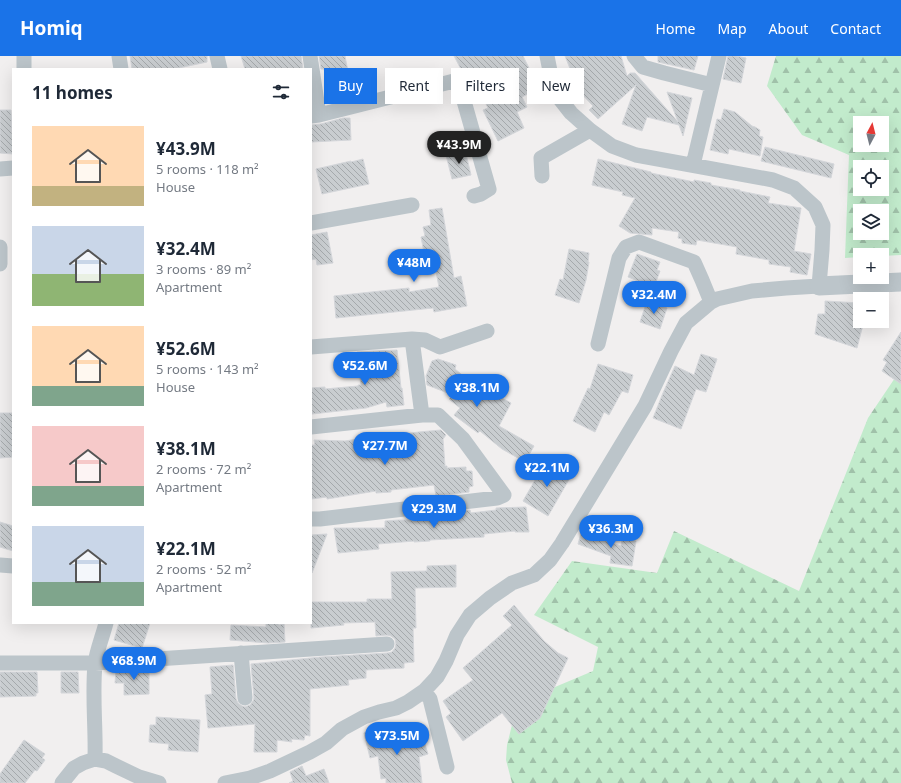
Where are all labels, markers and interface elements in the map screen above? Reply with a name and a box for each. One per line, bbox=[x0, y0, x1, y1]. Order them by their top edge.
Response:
text: Homiq bbox=[20, 15, 83, 41]
text: Home bbox=[656, 19, 695, 38]
text: Map bbox=[717, 19, 747, 38]
text: About bbox=[769, 19, 808, 38]
text: Contact bbox=[830, 19, 881, 38]
chip: Buy bbox=[324, 68, 377, 104]
chip: Rent bbox=[385, 68, 443, 104]
chip: Filters bbox=[451, 68, 519, 104]
chip: New bbox=[527, 68, 584, 104]
text: 11 homes bbox=[32, 81, 113, 104]
icon: filters bbox=[270, 81, 292, 103]
north arrow bbox=[853, 116, 889, 152]
map controls bbox=[853, 116, 889, 328]
pin: ¥43.9M bbox=[426, 131, 492, 165]
text: ¥43.9M bbox=[436, 135, 482, 153]
text: ¥43.9M bbox=[156, 137, 216, 160]
icon: home bbox=[64, 142, 112, 190]
text: 5 rooms · 118 m² bbox=[156, 160, 259, 178]
button: locate bbox=[853, 160, 889, 196]
text: House bbox=[156, 178, 195, 196]
button: layers bbox=[853, 204, 889, 240]
text: ¥32.4M bbox=[156, 237, 216, 260]
icon: home bbox=[64, 242, 112, 290]
button: + bbox=[853, 248, 889, 284]
pin: ¥48M bbox=[390, 249, 438, 283]
text: ¥48M bbox=[397, 253, 431, 271]
text: 3 rooms · 89 m² bbox=[156, 260, 251, 278]
text: Apartment bbox=[156, 278, 222, 296]
pin: ¥32.4M bbox=[621, 281, 687, 315]
text: ¥32.4M bbox=[631, 285, 677, 303]
button: − bbox=[853, 292, 889, 328]
text: ¥52.6M bbox=[156, 337, 216, 360]
icon: home bbox=[64, 342, 112, 390]
pin: ¥52.6M bbox=[332, 352, 398, 386]
text: ¥52.6M bbox=[342, 356, 388, 374]
text: 5 rooms · 143 m² bbox=[156, 360, 259, 378]
pin: ¥38.1M bbox=[444, 374, 510, 408]
text: House bbox=[156, 378, 195, 396]
text: ¥38.1M bbox=[454, 378, 500, 396]
pin: ¥27.7M bbox=[352, 432, 418, 466]
text: ¥27.7M bbox=[362, 436, 408, 454]
text: ¥38.1M bbox=[156, 437, 216, 460]
icon: home bbox=[64, 442, 112, 490]
pin: ¥22.1M bbox=[514, 454, 580, 488]
text: ¥22.1M bbox=[524, 458, 570, 476]
text: 2 rooms · 72 m² bbox=[156, 460, 251, 478]
text: Apartment bbox=[156, 478, 222, 496]
pin: ¥29.3M bbox=[401, 495, 467, 529]
text: ¥29.3M bbox=[411, 499, 457, 517]
pin: ¥36.3M bbox=[578, 515, 644, 549]
text: ¥36.3M bbox=[588, 519, 634, 537]
text: ¥22.1M bbox=[156, 537, 216, 560]
icon: home bbox=[64, 542, 112, 590]
text: 2 rooms · 52 m² bbox=[156, 560, 251, 578]
text: Apartment bbox=[156, 578, 222, 596]
pin: ¥68.9M bbox=[101, 647, 167, 681]
text: ¥68.9M bbox=[111, 651, 157, 669]
pin: ¥73.5M bbox=[364, 722, 430, 756]
text: ¥73.5M bbox=[374, 726, 420, 744]

